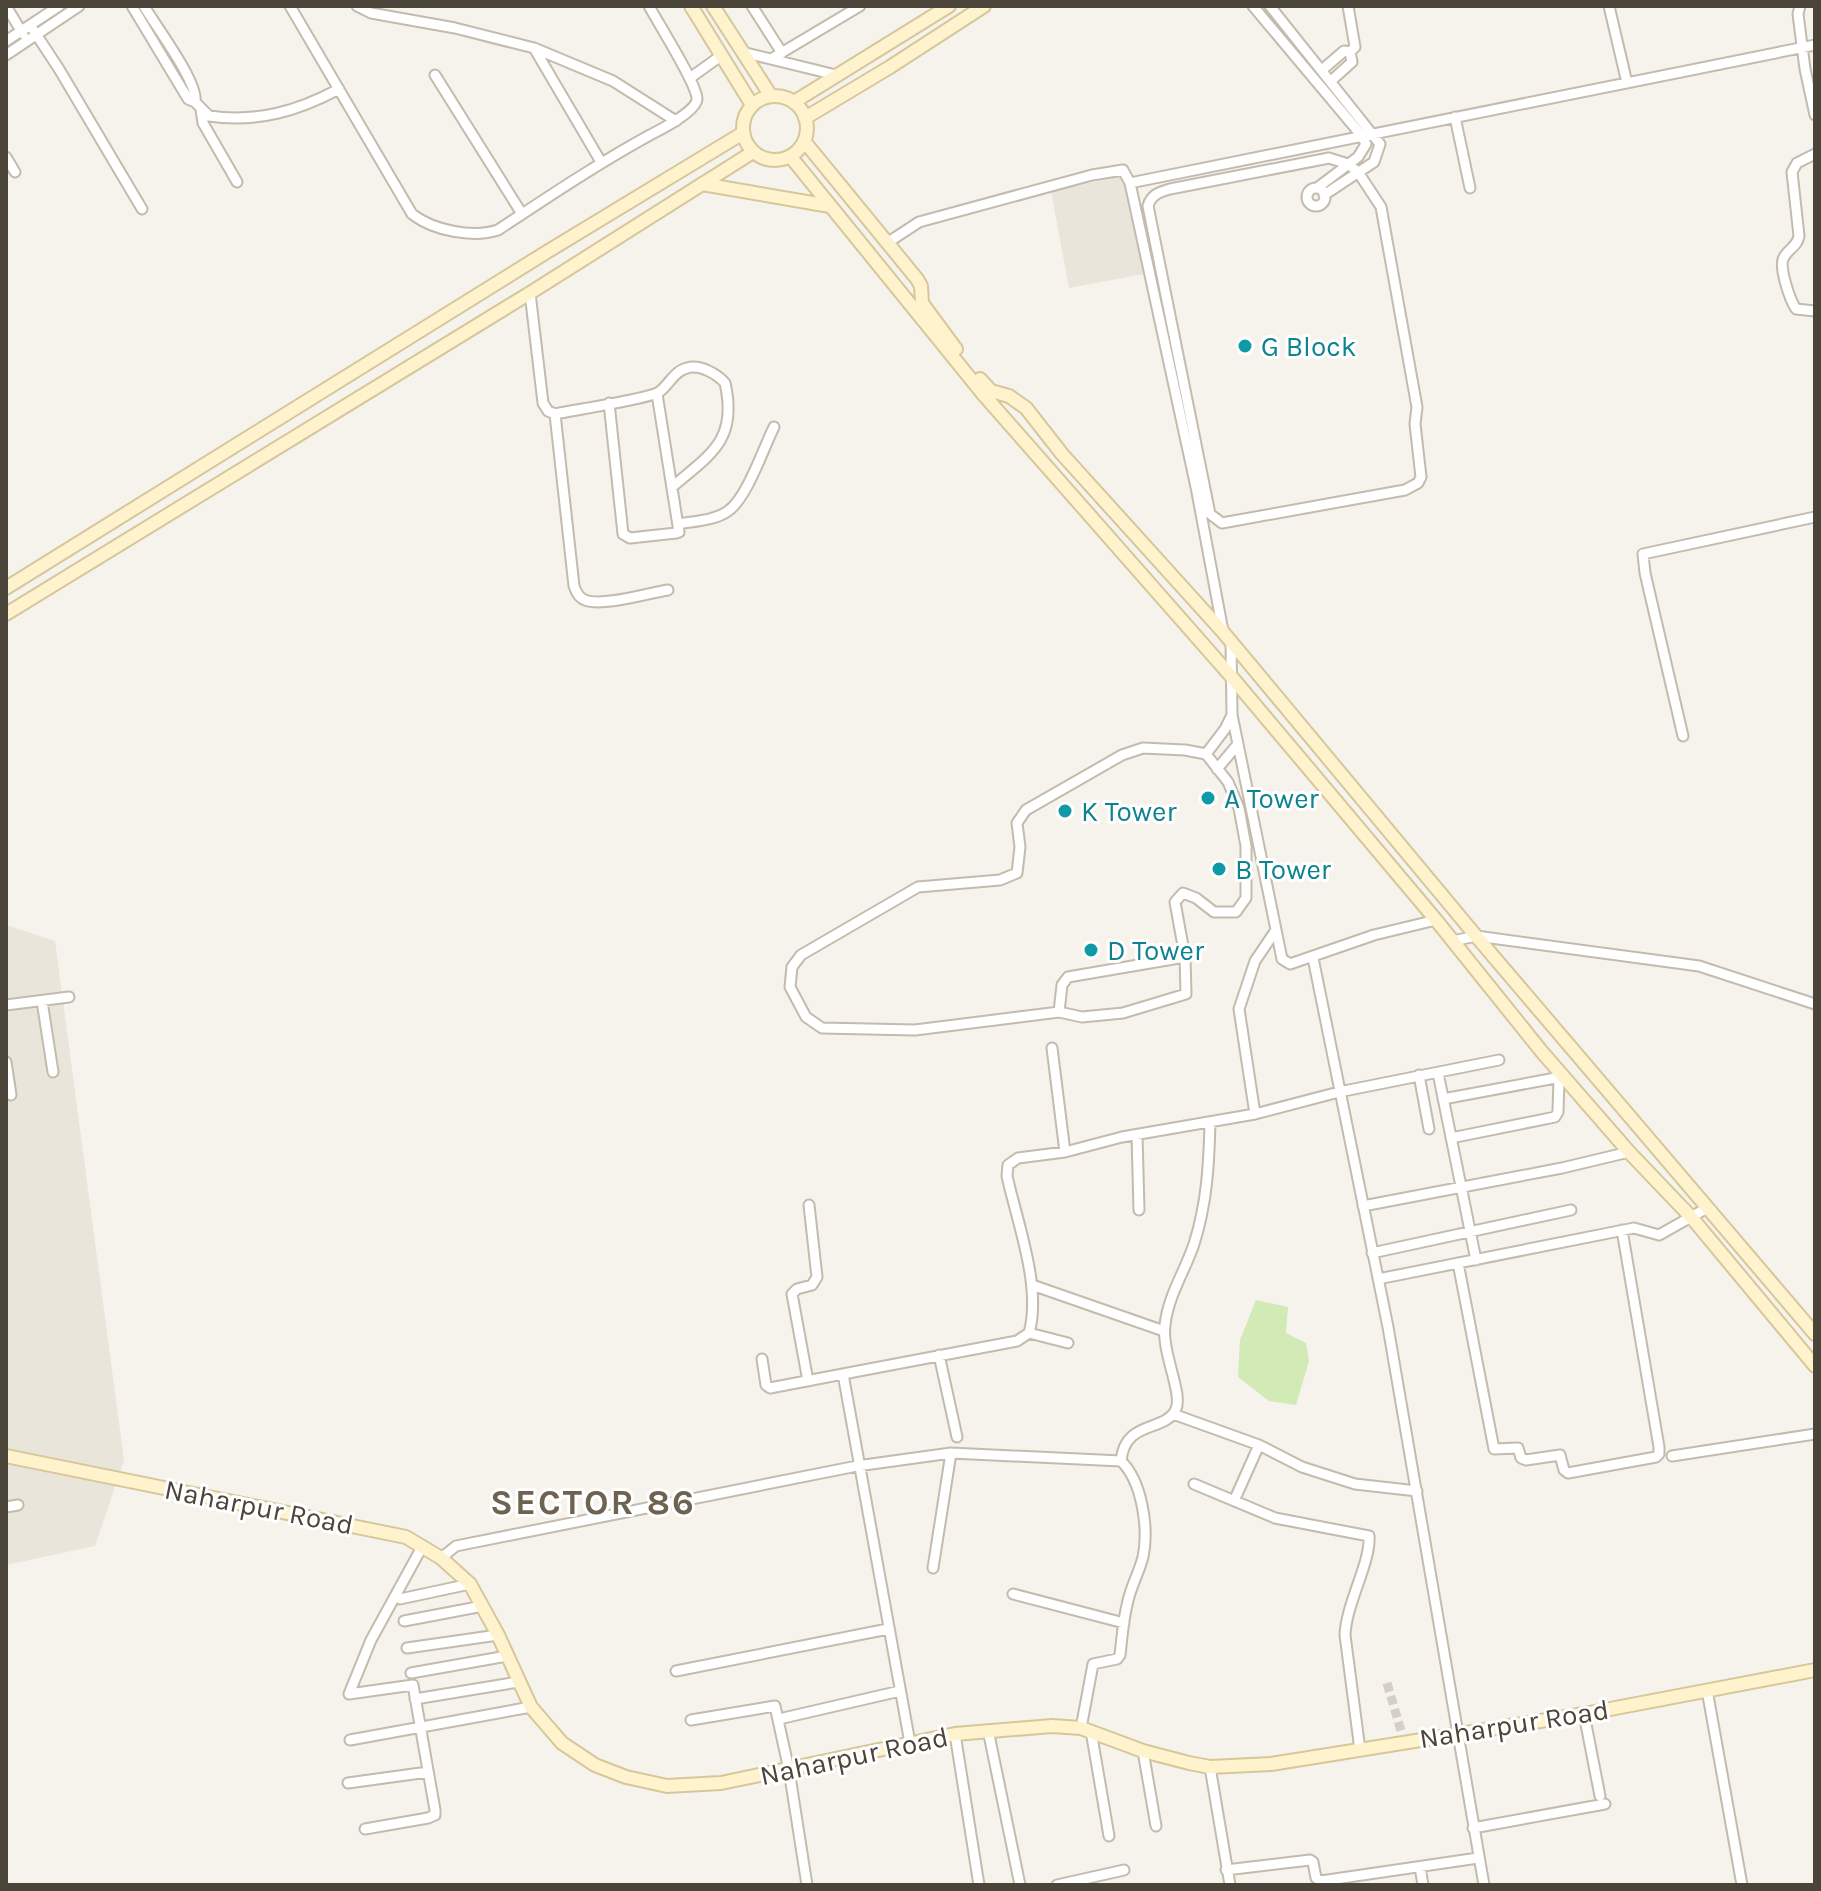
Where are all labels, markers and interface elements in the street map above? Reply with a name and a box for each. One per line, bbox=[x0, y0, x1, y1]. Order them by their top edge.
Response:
place label: G Block bbox=[1261, 330, 1356, 363]
marker: G Block bbox=[1236, 337, 1254, 355]
place label: A Tower bbox=[1224, 782, 1320, 815]
marker: A Tower bbox=[1199, 789, 1217, 807]
place label: K Tower bbox=[1081, 795, 1177, 828]
marker: K Tower bbox=[1056, 802, 1074, 820]
place label: B Tower bbox=[1235, 853, 1332, 886]
marker: B Tower bbox=[1210, 860, 1228, 878]
place label: D Tower bbox=[1107, 934, 1205, 967]
marker: D Tower bbox=[1082, 941, 1100, 959]
street label: Naharpur Road bbox=[162, 1473, 356, 1541]
district label: SECTOR 86 bbox=[490, 1481, 696, 1523]
street label: Naharpur Road bbox=[1417, 1693, 1611, 1755]
street label: Naharpur Road bbox=[757, 1720, 951, 1792]

